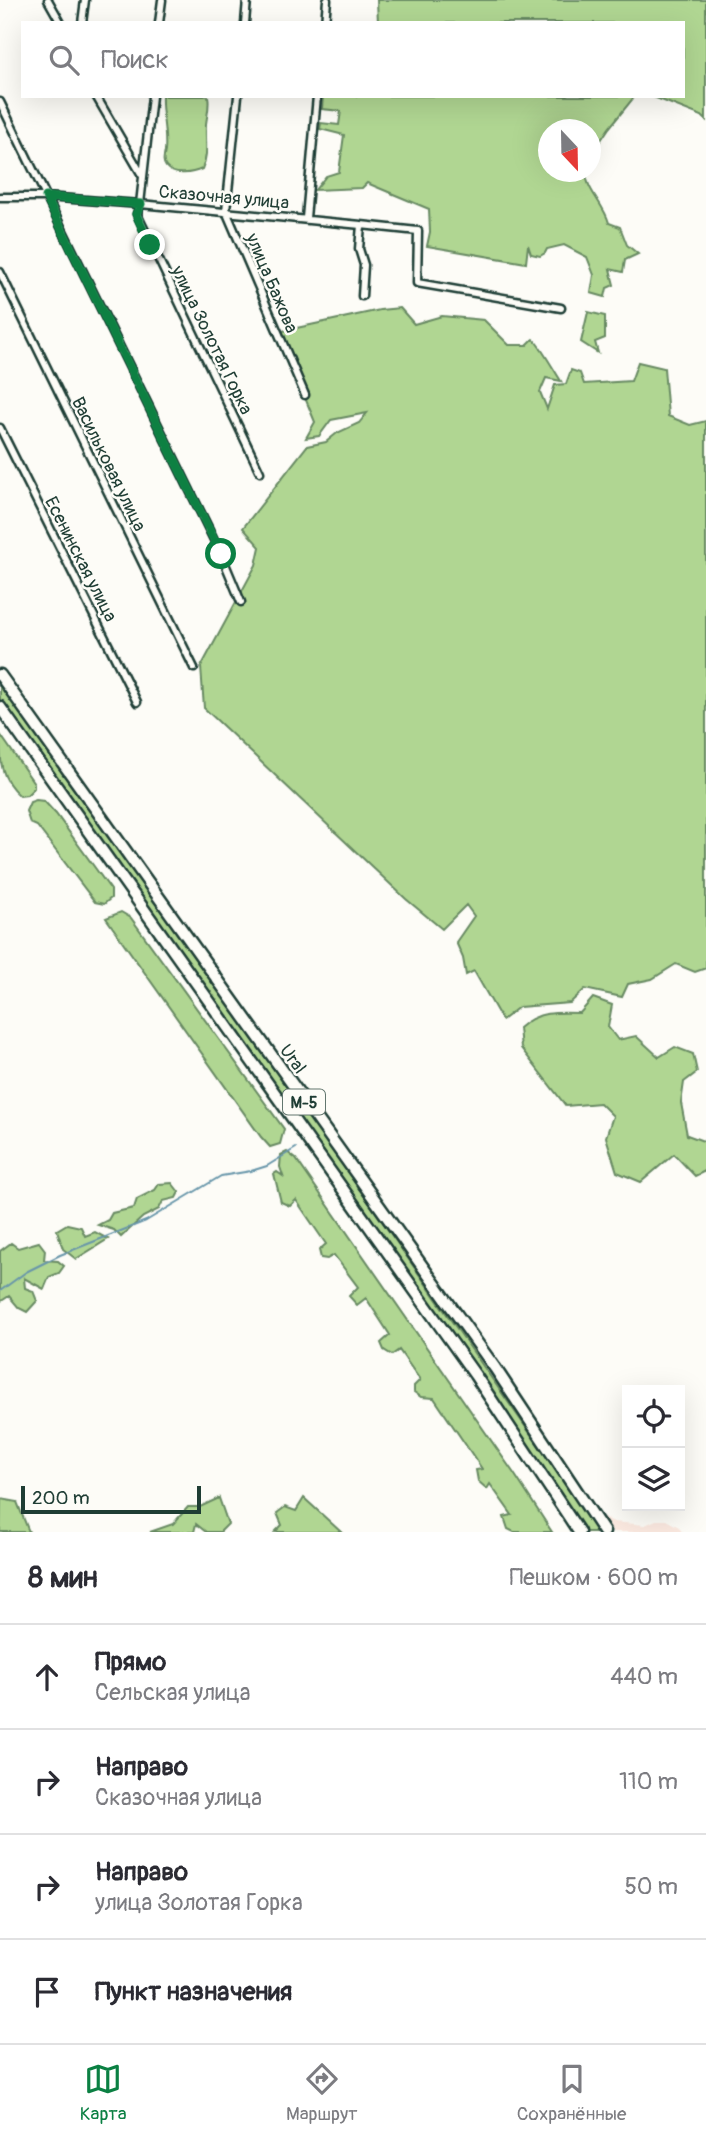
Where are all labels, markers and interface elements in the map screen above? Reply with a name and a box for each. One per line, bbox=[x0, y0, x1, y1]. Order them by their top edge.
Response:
search box bbox=[21, 21, 685, 98]
icon: search bbox=[45, 41, 83, 79]
text: Поиск bbox=[101, 44, 169, 76]
north arrow bbox=[538, 119, 601, 182]
street label: Сказочная улица bbox=[158, 180, 290, 215]
route end bbox=[134, 229, 165, 260]
street label: улица Бажова bbox=[240, 229, 303, 337]
street label: улица Золотая Горка bbox=[165, 261, 258, 418]
street label: Васильковая улица bbox=[66, 393, 151, 535]
street label: Есенинская улица bbox=[39, 493, 122, 626]
route start bbox=[205, 538, 236, 569]
street label: Ural bbox=[274, 1040, 311, 1079]
road number: М-5 bbox=[283, 1090, 325, 1114]
map controls bbox=[622, 1385, 685, 1511]
button: locate bbox=[622, 1385, 685, 1448]
button: layers bbox=[622, 1448, 685, 1511]
scale bar bbox=[21, 1483, 201, 1515]
text: 200 m bbox=[32, 1486, 90, 1510]
text: 8 мин bbox=[28, 1559, 98, 1596]
text: Пешком · 600 m bbox=[510, 1563, 678, 1592]
text: Прямо bbox=[95, 1646, 166, 1678]
icon: ahead bbox=[28, 1658, 66, 1696]
text: 440 m bbox=[610, 1662, 678, 1691]
text: Сельская улица bbox=[95, 1678, 251, 1707]
text: Направо bbox=[95, 1751, 188, 1783]
icon: right bbox=[28, 1763, 66, 1801]
text: 110 m bbox=[619, 1767, 678, 1796]
text: Сказочная улица bbox=[95, 1783, 262, 1812]
text: Направо bbox=[95, 1856, 188, 1888]
icon: right bbox=[28, 1868, 66, 1906]
text: 50 m bbox=[624, 1872, 678, 1901]
text: улица Золотая Горка bbox=[95, 1888, 303, 1917]
icon: arrive bbox=[28, 1973, 66, 2011]
text: Пункт назначения bbox=[95, 1976, 292, 2008]
tab: Карта bbox=[80, 2060, 127, 2126]
tab: Маршрут bbox=[286, 2060, 358, 2126]
tab: Сохранённые bbox=[517, 2060, 626, 2126]

